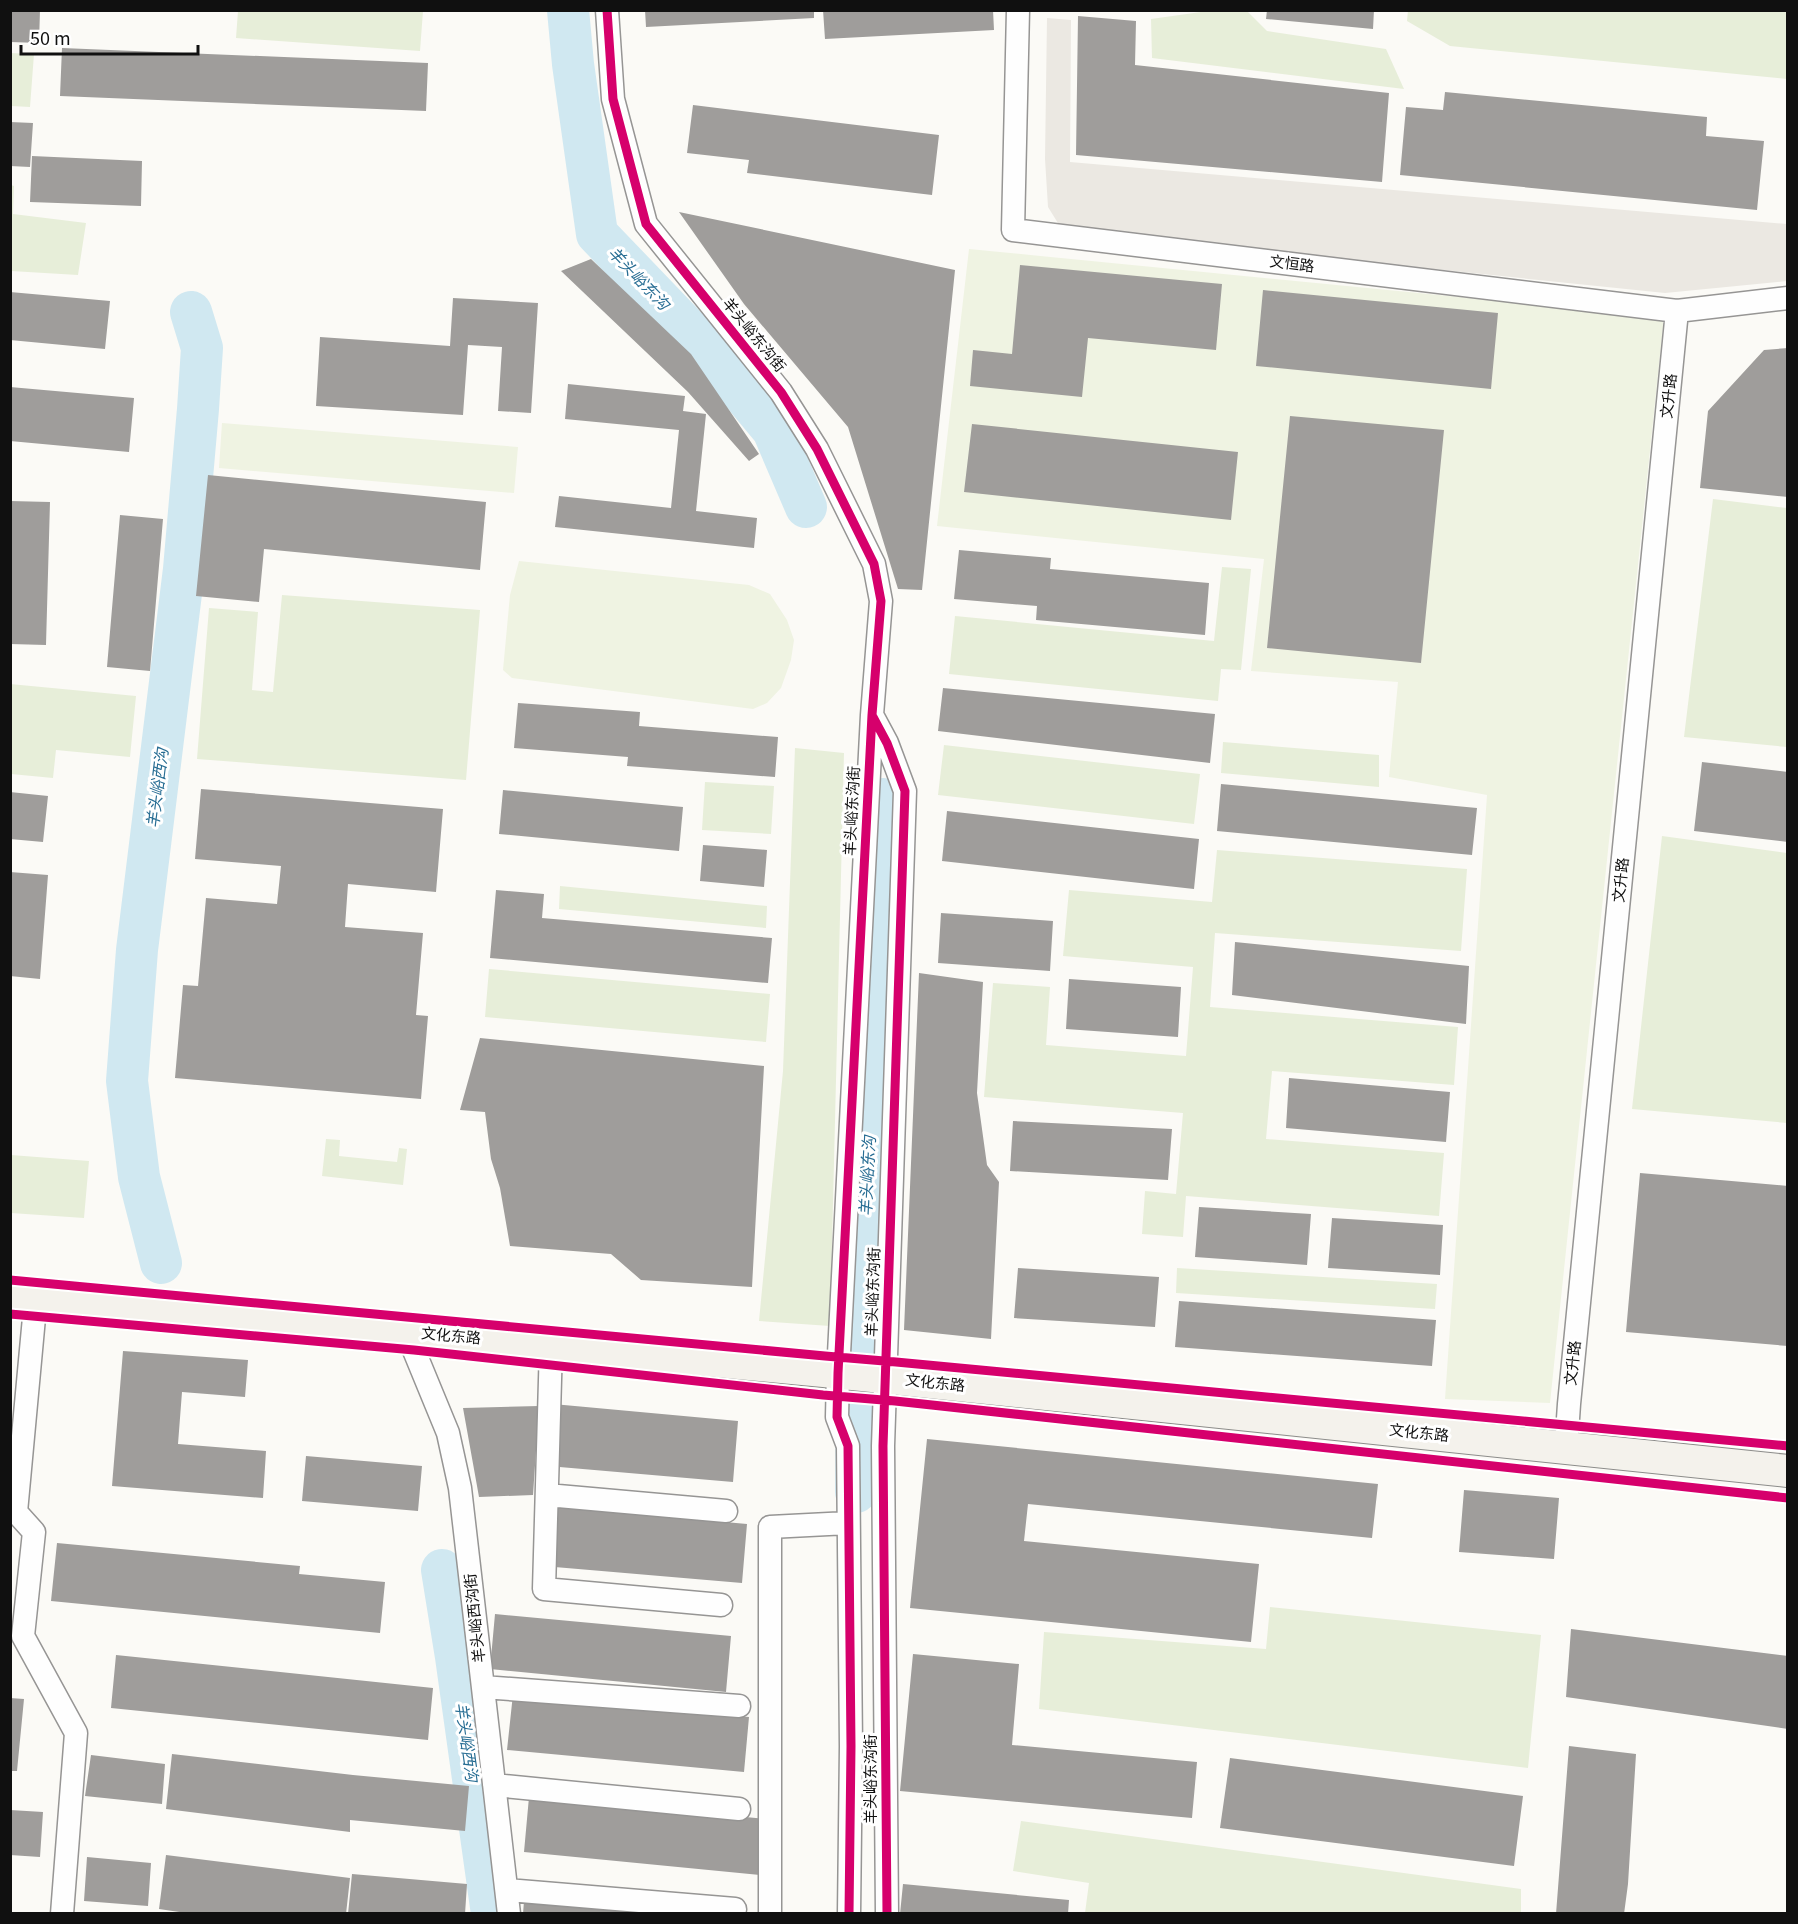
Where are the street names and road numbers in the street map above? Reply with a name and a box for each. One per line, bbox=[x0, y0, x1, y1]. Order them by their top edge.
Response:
street label: 文恒路 bbox=[1269, 249, 1316, 276]
street label: 羊头峪东沟街 bbox=[719, 292, 792, 376]
street label: 文升路 bbox=[1655, 372, 1680, 419]
street label: 羊头峪东沟街 bbox=[838, 765, 863, 856]
street label: 文升路 bbox=[1607, 856, 1632, 903]
street label: 羊头峪东沟街 bbox=[859, 1247, 884, 1337]
street label: 文化东路 bbox=[420, 1321, 482, 1348]
street label: 文升路 bbox=[1559, 1339, 1584, 1386]
street label: 文化东路 bbox=[904, 1368, 966, 1395]
street label: 文化东路 bbox=[1388, 1418, 1450, 1445]
street label: 羊头峪西沟街 bbox=[458, 1572, 489, 1664]
street label: 羊头峪东沟街 bbox=[859, 1734, 880, 1824]

